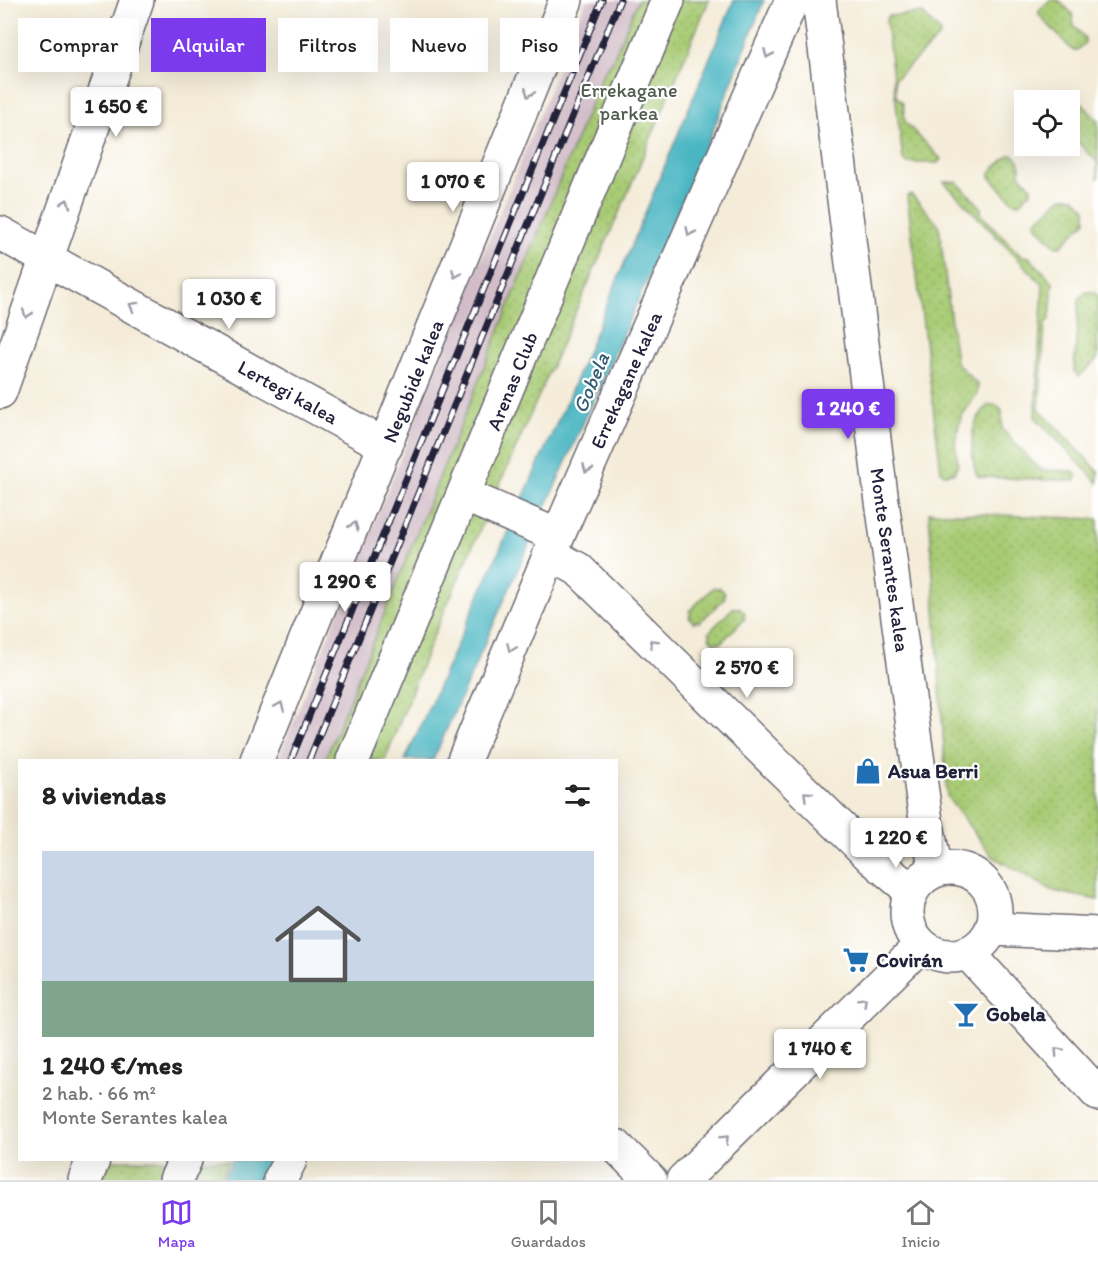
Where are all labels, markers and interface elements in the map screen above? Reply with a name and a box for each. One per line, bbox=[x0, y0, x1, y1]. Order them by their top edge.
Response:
chip: Comprar bbox=[18, 18, 139, 72]
chip: Alquilar bbox=[151, 18, 266, 72]
chip: Filtros bbox=[278, 18, 378, 72]
chip: Nuevo bbox=[390, 18, 488, 72]
chip: Piso bbox=[500, 18, 579, 72]
one-way arrow bbox=[763, 47, 775, 58]
park label: Errekagane parkea bbox=[581, 78, 677, 125]
pin: 1 650 € bbox=[61, 87, 171, 138]
one-way arrow bbox=[524, 87, 536, 98]
map controls bbox=[1014, 90, 1080, 156]
button: locate bbox=[1014, 90, 1080, 156]
text: 1 650 € bbox=[84, 94, 148, 118]
pin: 1 070 € bbox=[398, 162, 508, 213]
text: 1 070 € bbox=[421, 169, 485, 193]
one-way arrow bbox=[59, 198, 72, 209]
one-way arrow bbox=[686, 226, 698, 237]
one-way arrow bbox=[451, 268, 463, 279]
pin: 1 030 € bbox=[174, 279, 284, 330]
text: 1 030 € bbox=[196, 286, 262, 310]
one-way arrow bbox=[129, 302, 139, 313]
street label: Errekagane kalea bbox=[585, 307, 667, 452]
one-way arrow bbox=[22, 308, 35, 319]
street label: Negubide kalea bbox=[377, 315, 449, 446]
street label: Arenas Club bbox=[481, 328, 543, 434]
water label: Gobela bbox=[567, 349, 614, 417]
street label: Lertegi kalea bbox=[234, 355, 343, 430]
pin: 1 240 € bbox=[793, 389, 903, 440]
text: 1 240 € bbox=[816, 396, 880, 420]
one-way arrow bbox=[582, 462, 594, 473]
street label: Monte Serantes kalea bbox=[865, 466, 915, 654]
one-way arrow bbox=[347, 521, 359, 532]
pin: 1 290 € bbox=[290, 562, 400, 613]
text: 1 290 € bbox=[314, 569, 377, 593]
one-way arrow bbox=[649, 640, 660, 651]
one-way arrow bbox=[506, 642, 518, 653]
pin: 2 570 € bbox=[692, 648, 802, 699]
text: 2 570 € bbox=[715, 655, 779, 679]
one-way arrow bbox=[273, 702, 285, 713]
shop icon: Asua Berri bbox=[853, 756, 883, 786]
place label: Asua Berri bbox=[887, 759, 978, 783]
text: 8 viviendas bbox=[42, 779, 166, 811]
icon: filters bbox=[561, 779, 594, 812]
one-way arrow bbox=[804, 791, 815, 802]
pin: 1 220 € bbox=[841, 818, 951, 869]
text: 1 220 € bbox=[864, 825, 928, 849]
icon: home bbox=[264, 890, 372, 998]
supermarket icon: Covirán bbox=[841, 945, 871, 975]
place label: Covirán bbox=[876, 948, 943, 972]
one-way arrow bbox=[856, 998, 867, 1008]
bar icon: Gobela bbox=[951, 999, 981, 1029]
place label: Gobela bbox=[986, 1002, 1047, 1026]
pin: 1 740 € bbox=[765, 1029, 875, 1080]
text: 1 740 € bbox=[788, 1036, 852, 1060]
one-way arrow bbox=[1054, 1047, 1065, 1057]
text: 1 240 €/mes bbox=[42, 1049, 183, 1081]
text: 2 hab. · 66 m² bbox=[42, 1081, 156, 1105]
text: Monte Serantes kalea bbox=[42, 1105, 228, 1129]
one-way arrow bbox=[718, 1135, 729, 1145]
tab: Mapa bbox=[158, 1196, 195, 1251]
tab: Guardados bbox=[511, 1196, 586, 1251]
tab: Inicio bbox=[902, 1196, 940, 1251]

